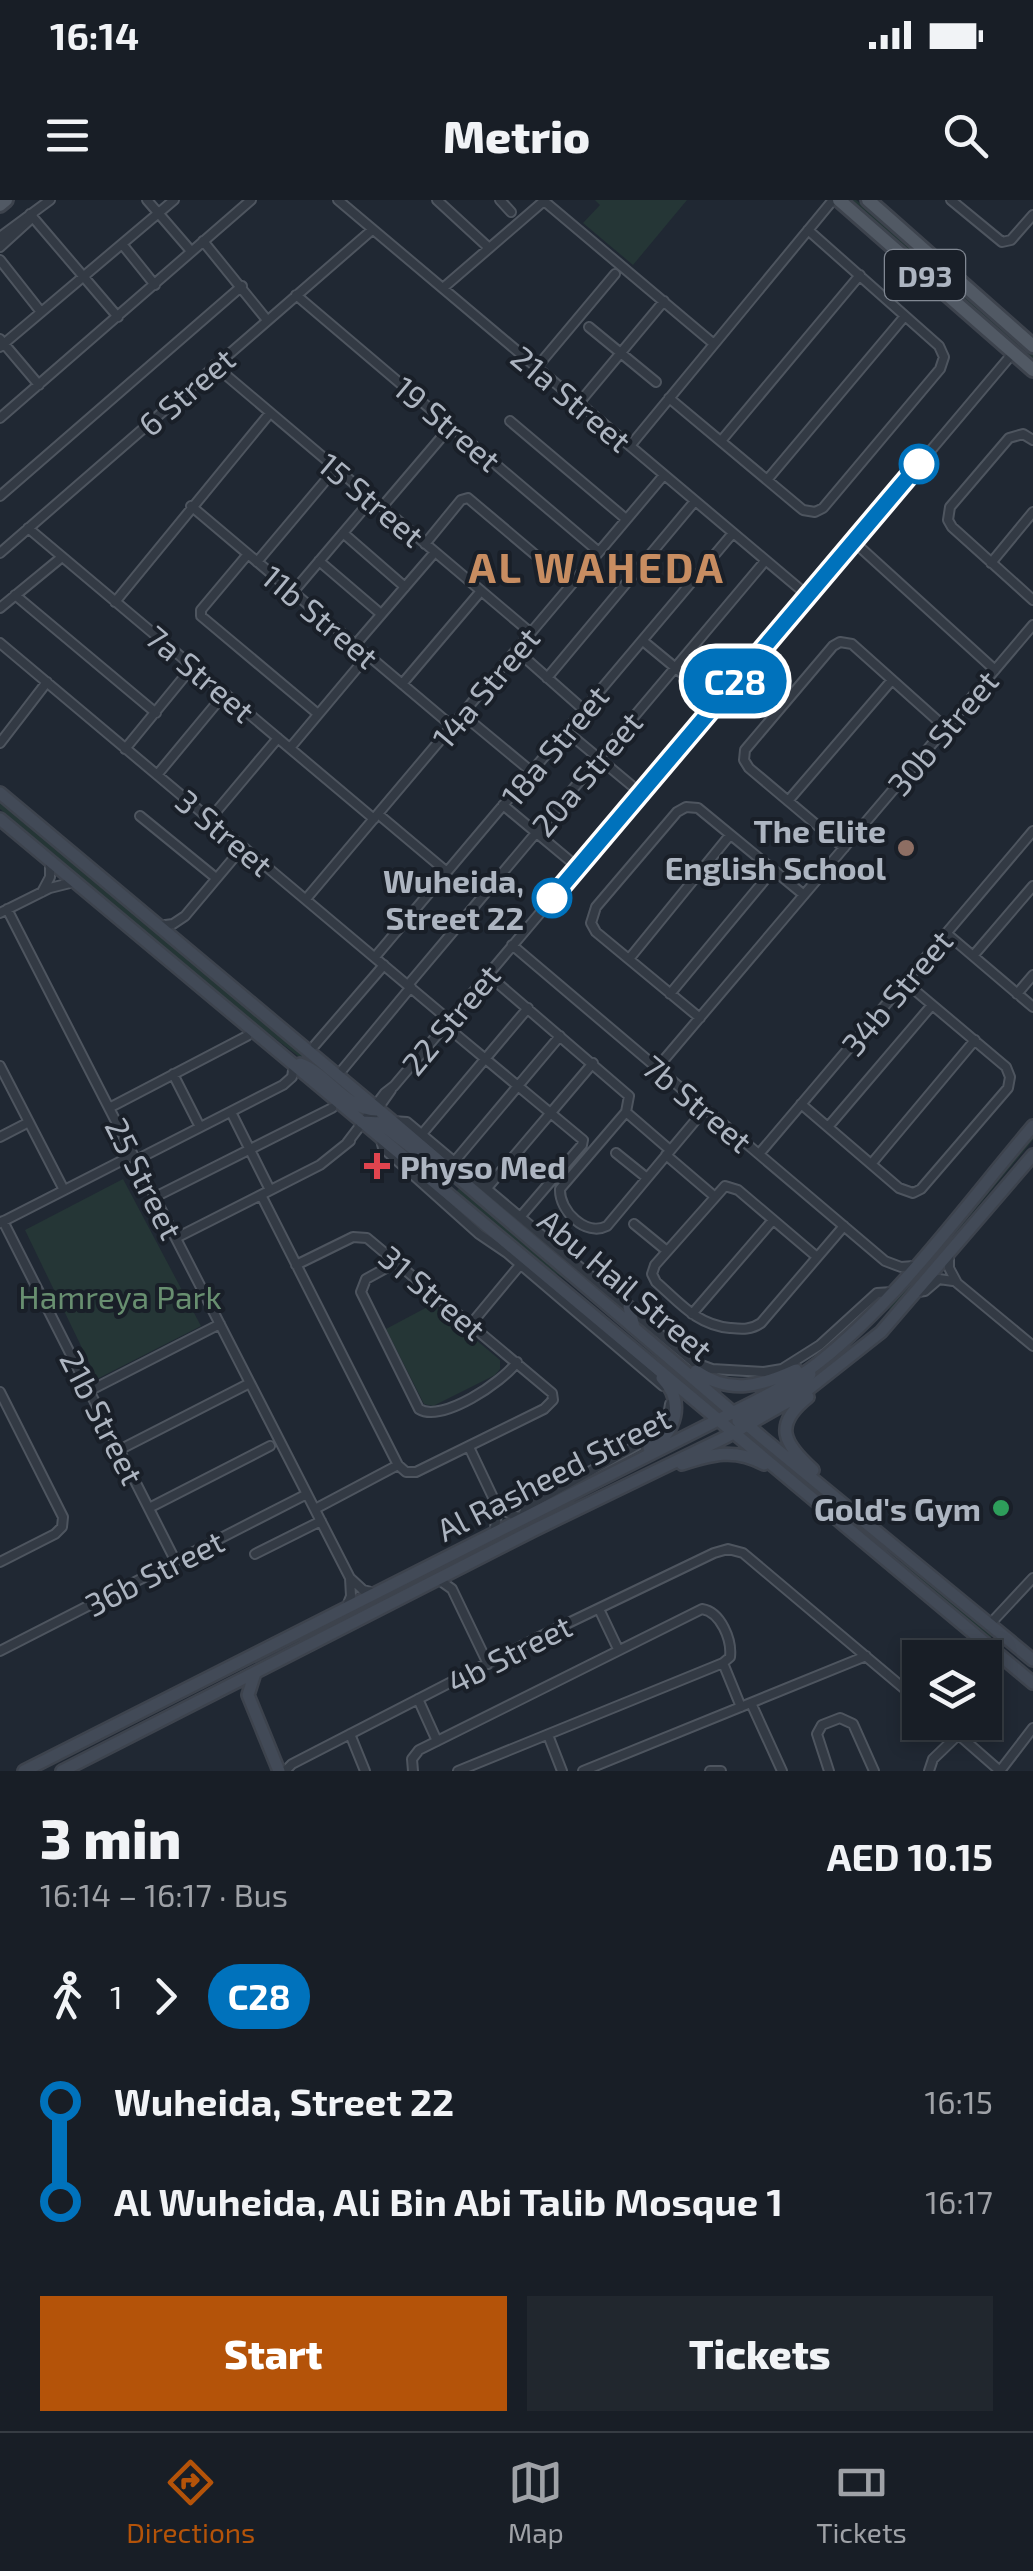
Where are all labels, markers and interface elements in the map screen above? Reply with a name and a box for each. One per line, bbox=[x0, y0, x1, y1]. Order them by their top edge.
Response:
text: 16:14 bbox=[50, 12, 139, 58]
icon: menu bbox=[40, 108, 95, 163]
text: Metrio bbox=[443, 108, 590, 162]
icon: search bbox=[938, 108, 993, 163]
road number: D93 bbox=[885, 250, 965, 300]
street label: 21a Street bbox=[504, 337, 640, 459]
street label: 6 Street bbox=[130, 339, 242, 443]
street label: 19 Street bbox=[387, 368, 509, 478]
street label: 15 Street bbox=[312, 444, 432, 554]
unlabelled marker bbox=[900, 445, 938, 483]
district label: AL WAHEDA bbox=[469, 541, 726, 591]
street label: 11b Street bbox=[255, 557, 387, 675]
street label: 7a Street bbox=[139, 617, 263, 729]
street label: 14a Street bbox=[424, 619, 546, 755]
line badge: C28 bbox=[678, 648, 792, 714]
text: C28 bbox=[704, 660, 766, 702]
street label: 30b Street bbox=[879, 662, 1005, 802]
street label: 18a Street bbox=[493, 677, 615, 813]
street label: 20a Street bbox=[523, 703, 649, 843]
street label: 3 Street bbox=[169, 781, 281, 883]
place label: The Elite English School bbox=[665, 811, 887, 886]
marker: The Elite English School bbox=[895, 837, 917, 859]
place label: Wuheida, Street 22 bbox=[383, 861, 524, 936]
marker: Wuheida, Street 22 bbox=[533, 879, 571, 917]
street label: 34b Street bbox=[833, 922, 959, 1062]
street label: 22 Street bbox=[393, 956, 507, 1082]
street label: 7b Street bbox=[636, 1046, 760, 1160]
street label: 25 Street bbox=[98, 1111, 192, 1245]
place label: Physo Med bbox=[400, 1147, 566, 1186]
marker: Physo Med bbox=[364, 1153, 390, 1179]
street label: Abu Hail Street bbox=[531, 1200, 721, 1368]
street label: 31 Street bbox=[372, 1237, 494, 1347]
park label: Hamreya Park bbox=[18, 1277, 222, 1315]
street label: 21b Street bbox=[53, 1344, 153, 1490]
street label: Al Rasheed Street bbox=[430, 1398, 676, 1548]
place label: Gold's Gym bbox=[814, 1489, 981, 1528]
marker: Gold's Gym bbox=[990, 1497, 1012, 1519]
street label: 36b Street bbox=[78, 1521, 230, 1623]
street label: 4b Street bbox=[441, 1606, 577, 1700]
map controls bbox=[902, 1640, 1002, 1740]
button: layers bbox=[902, 1640, 1002, 1740]
text: 3 min bbox=[40, 1804, 181, 1870]
text: AED 10.15 bbox=[827, 1833, 993, 1879]
text: 16:14 – 16:17 · Bus bbox=[40, 1875, 288, 1913]
icon: walk bbox=[40, 1969, 95, 2024]
icon: forward bbox=[138, 1969, 193, 2024]
text: C28 bbox=[228, 1975, 290, 2017]
text: 1 bbox=[110, 1977, 123, 2015]
text: Wuheida, Street 22 bbox=[114, 2078, 454, 2124]
text: 16:15 bbox=[925, 2082, 993, 2120]
text: Al Wuheida, Ali Bin Abi Talib Mosque 1 bbox=[114, 2178, 783, 2224]
text: 16:17 bbox=[925, 2182, 993, 2220]
button: Start bbox=[40, 2296, 507, 2411]
button: Tickets bbox=[527, 2296, 993, 2411]
tab: Directions bbox=[126, 2455, 255, 2549]
tab: Map bbox=[508, 2455, 564, 2549]
tab: Tickets bbox=[816, 2455, 907, 2549]

